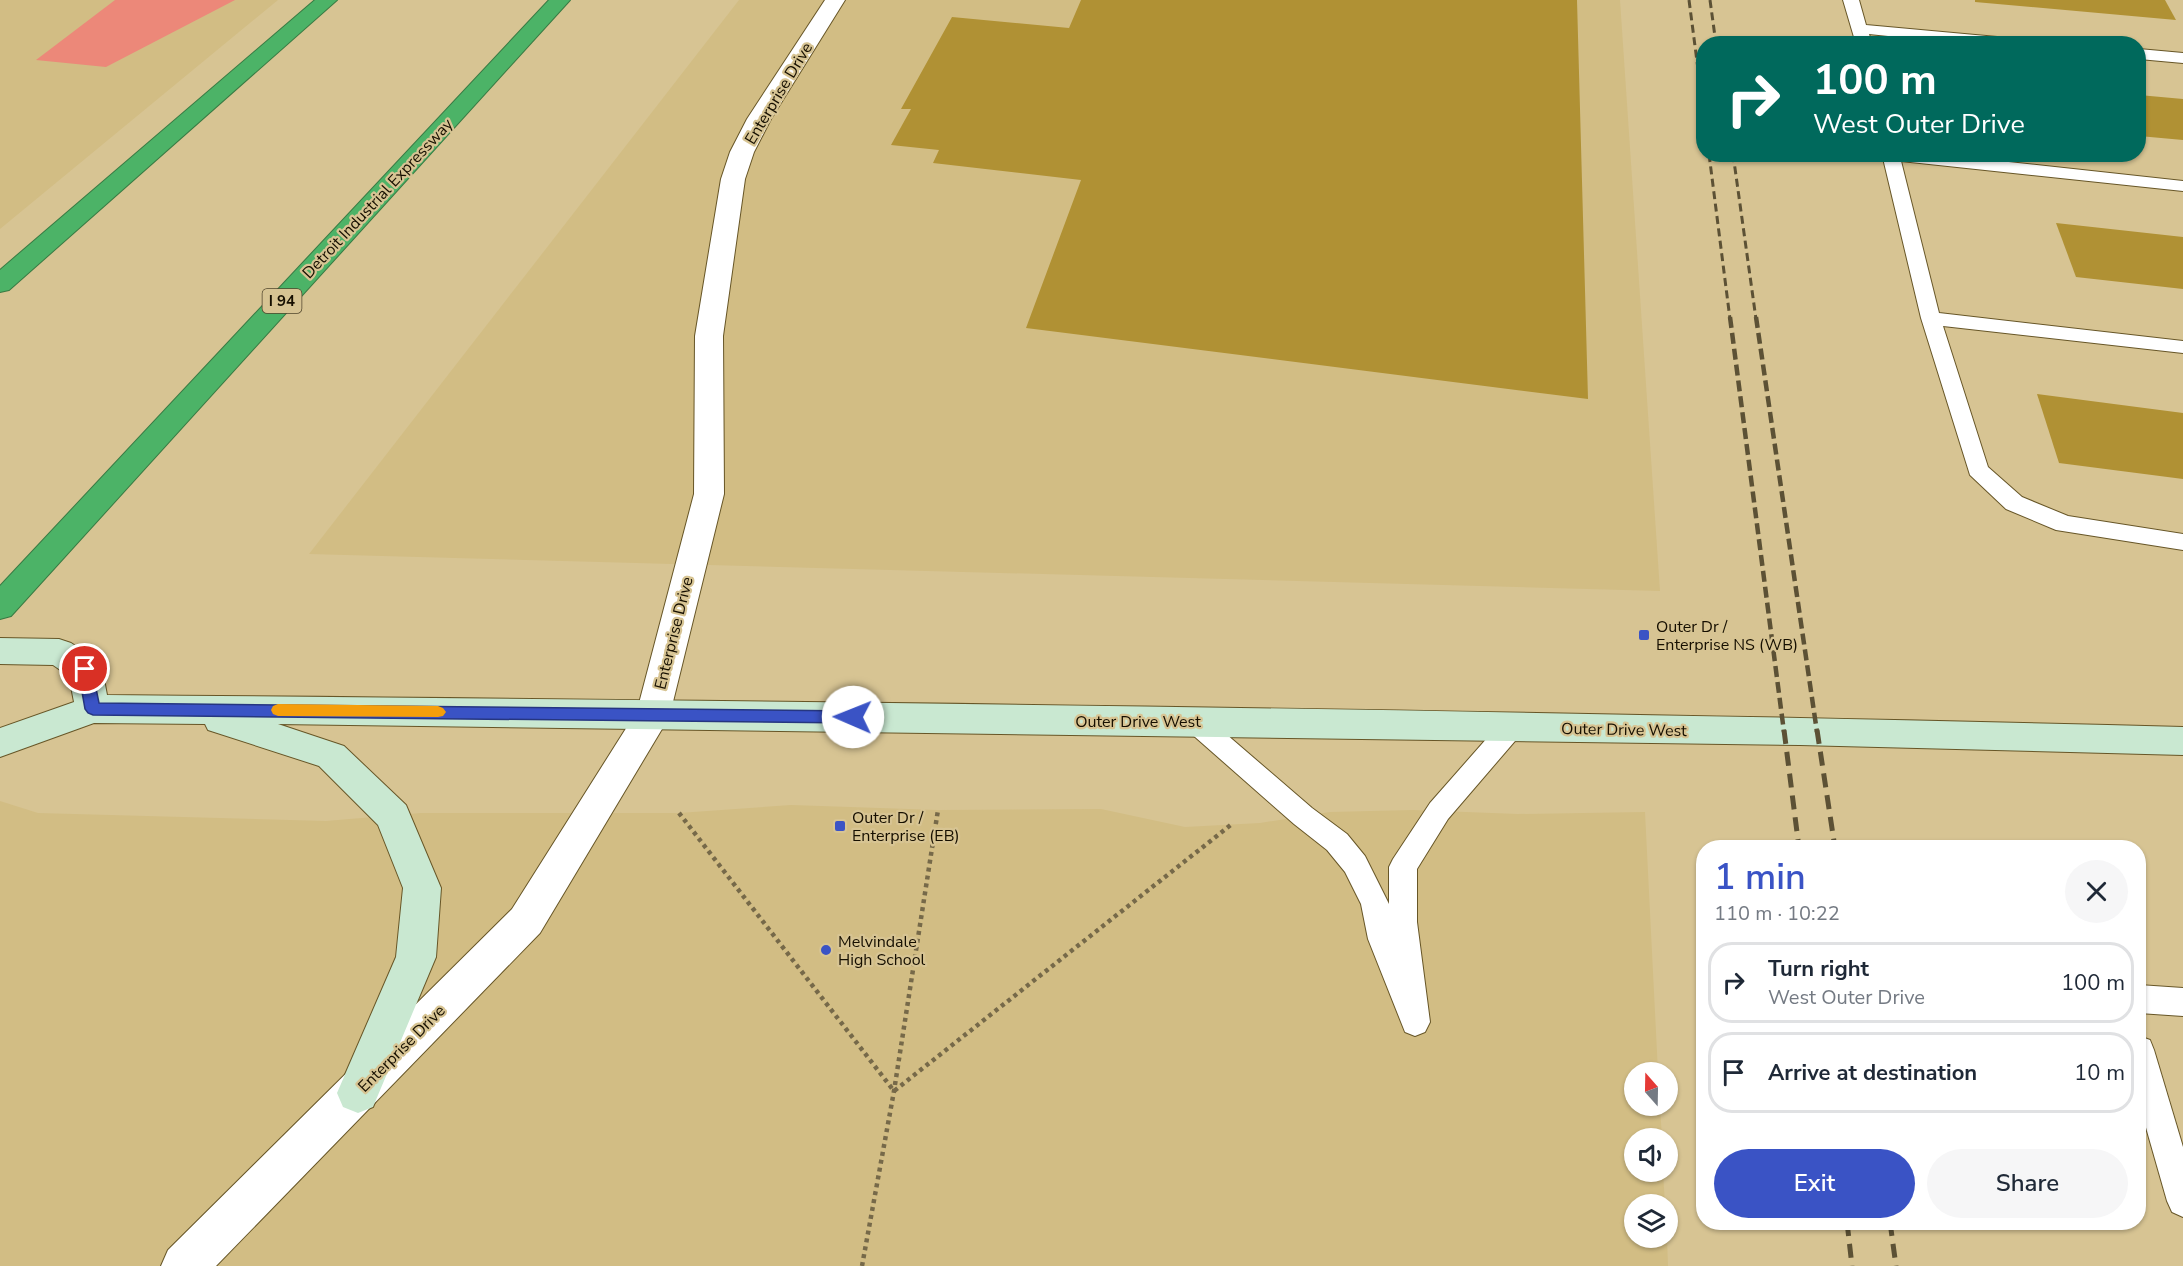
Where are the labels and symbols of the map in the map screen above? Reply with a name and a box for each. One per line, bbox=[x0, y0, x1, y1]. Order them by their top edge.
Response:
street label: Enterprise Drive bbox=[740, 38, 818, 149]
street label: Detroit Industrial Expressway bbox=[297, 113, 459, 284]
road number: I 94 bbox=[262, 289, 302, 313]
street label: Enterprise Drive bbox=[649, 575, 699, 692]
place label: Outer Dr / Enterprise NS (WB) bbox=[1656, 616, 1798, 656]
marker: Outer Dr / Enterprise NS (WB) bbox=[1637, 628, 1651, 642]
pin bbox=[59, 643, 110, 694]
position arrow bbox=[821, 685, 885, 749]
street label: Outer Drive West bbox=[1075, 711, 1201, 733]
street label: Outer Drive West bbox=[1561, 718, 1687, 742]
place label: Outer Dr / Enterprise (EB) bbox=[852, 807, 960, 847]
marker: Outer Dr / Enterprise (EB) bbox=[833, 819, 847, 833]
place label: Melvindale High School bbox=[838, 931, 926, 971]
marker: Melvindale High School bbox=[819, 943, 833, 957]
street label: Enterprise Drive bbox=[353, 1000, 450, 1097]
north arrow bbox=[1624, 1062, 1678, 1116]

